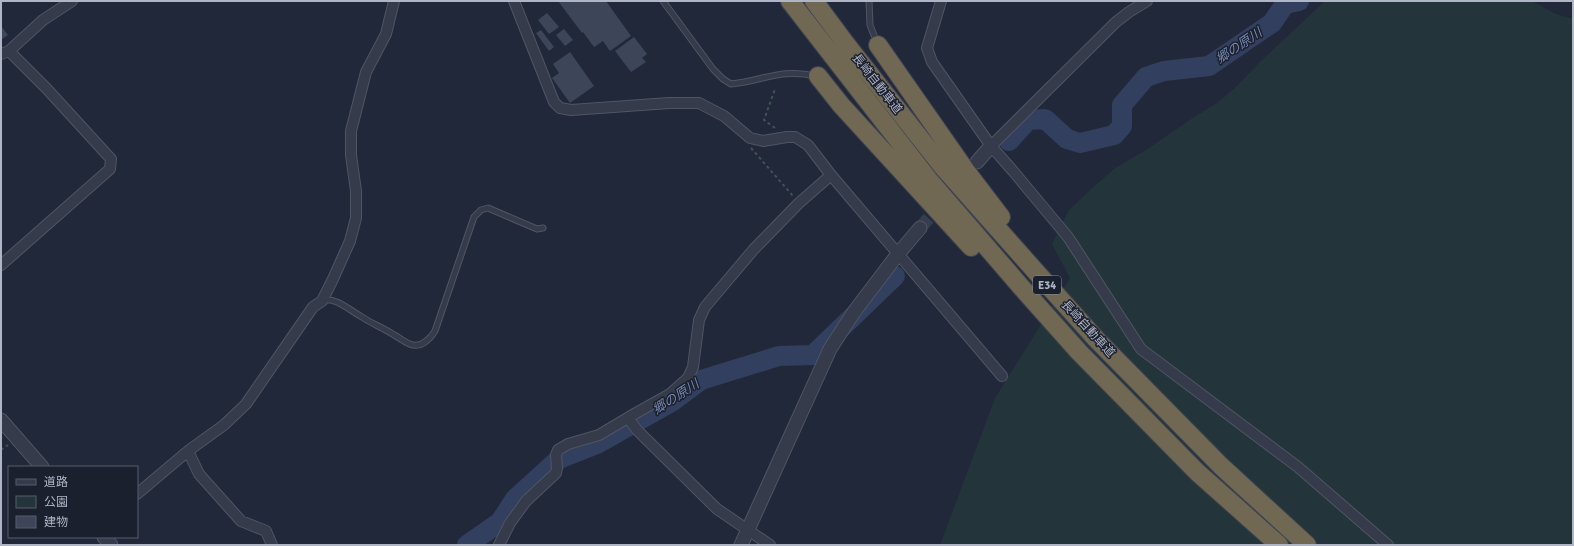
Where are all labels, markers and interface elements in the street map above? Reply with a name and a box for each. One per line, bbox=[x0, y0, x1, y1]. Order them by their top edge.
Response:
water label: 郷の原川 bbox=[1213, 24, 1267, 67]
street label: 長崎自動車道 bbox=[849, 51, 905, 117]
road number: E34 bbox=[1033, 276, 1061, 294]
street label: 長崎自動車道 bbox=[1058, 298, 1118, 360]
water label: 郷の原川 bbox=[650, 375, 704, 418]
legend bbox=[8, 466, 138, 538]
text: 道路 bbox=[44, 475, 68, 490]
text: 公園 bbox=[44, 495, 68, 510]
text: 建物 bbox=[44, 515, 68, 530]

